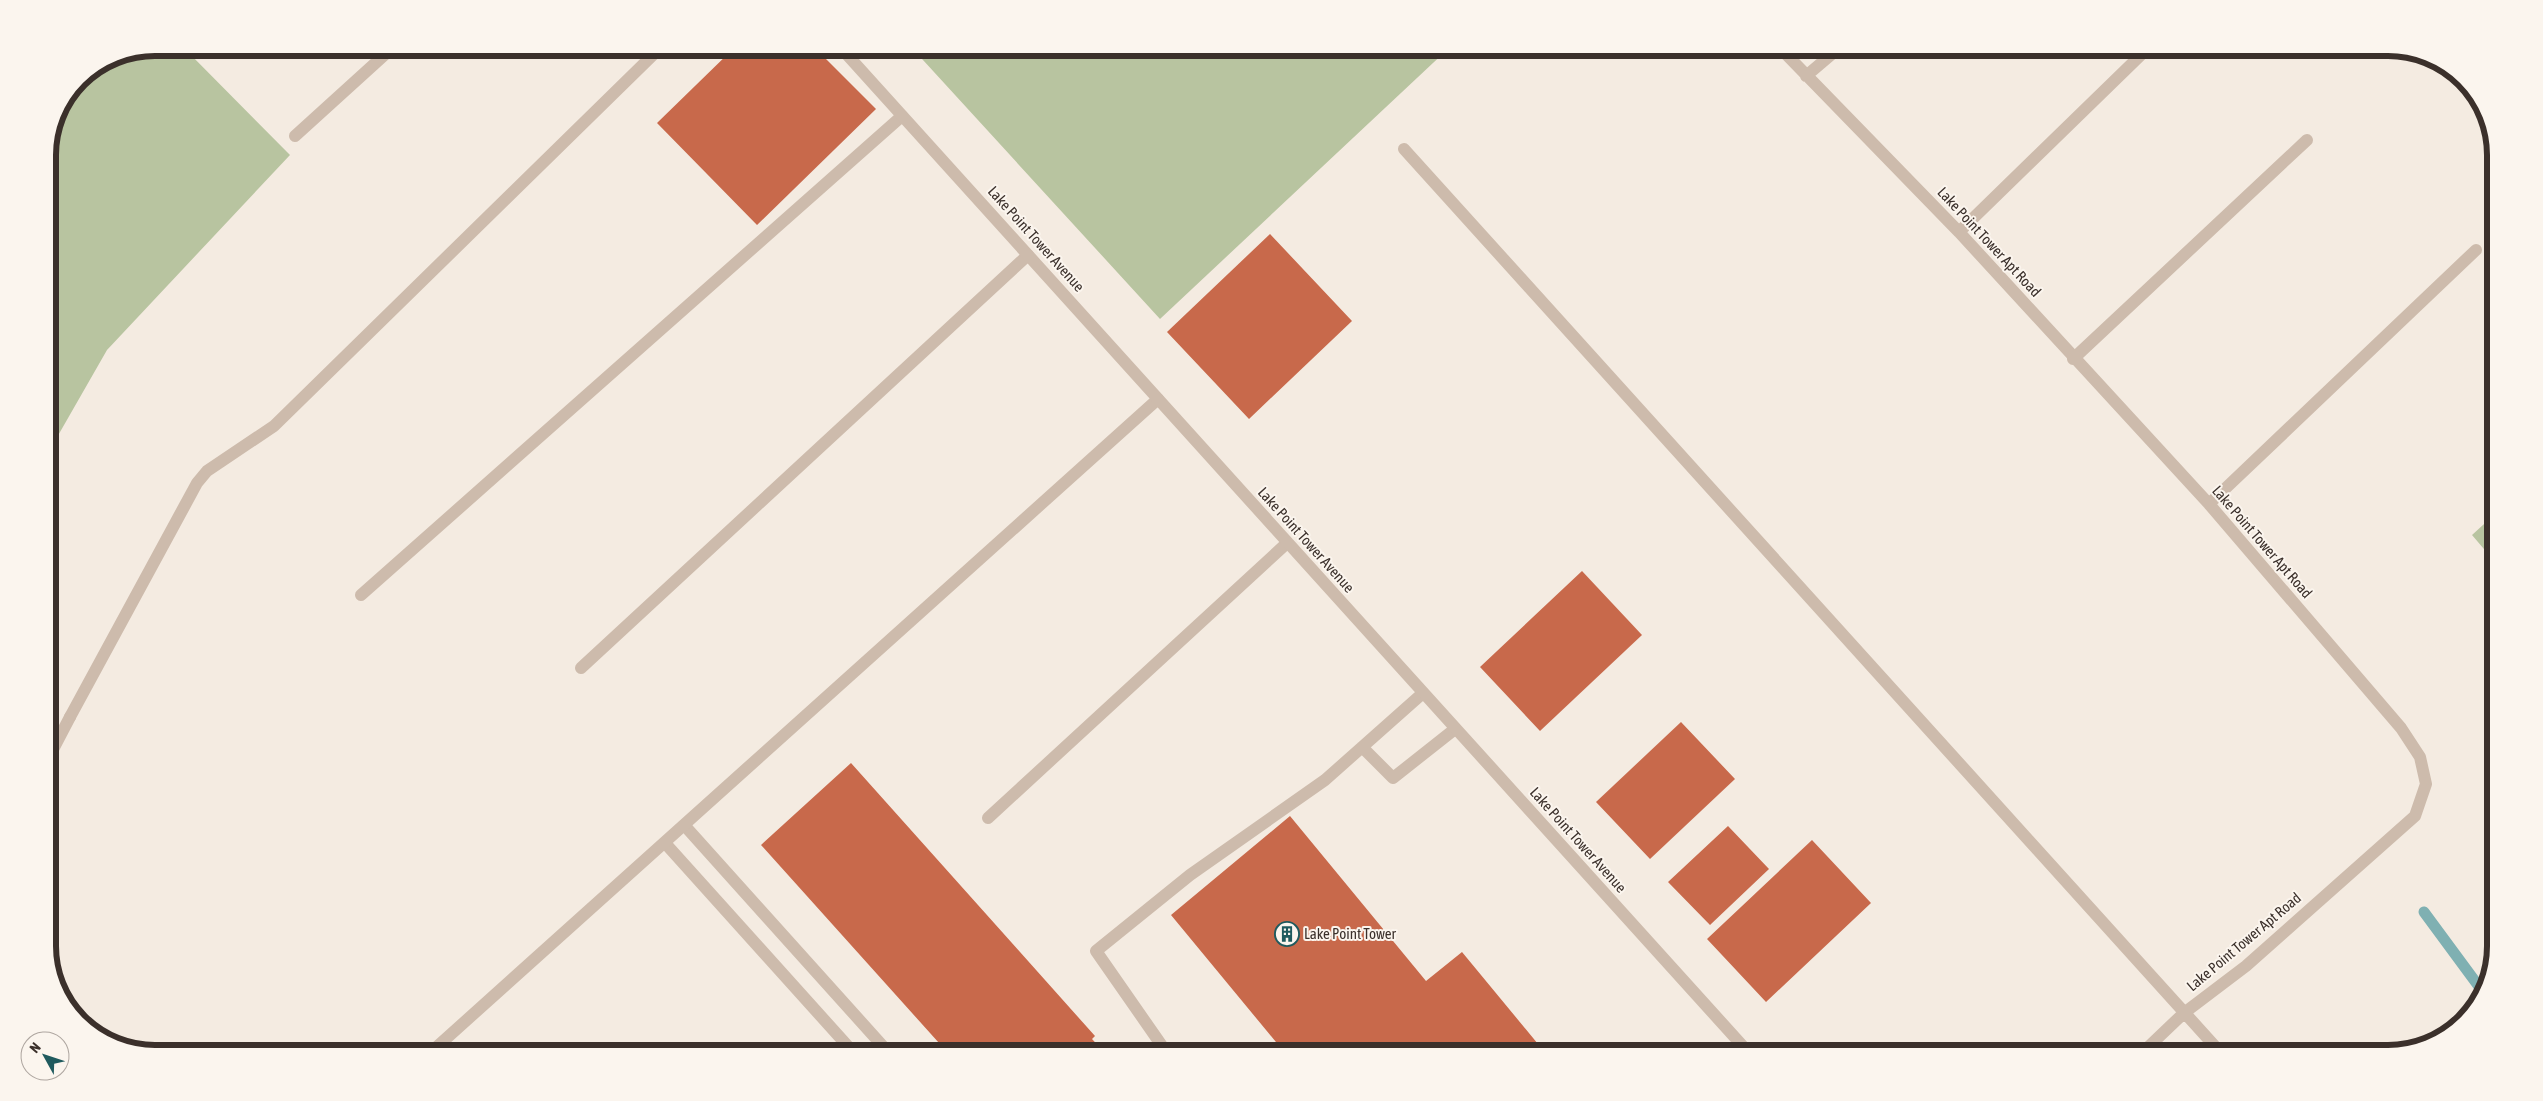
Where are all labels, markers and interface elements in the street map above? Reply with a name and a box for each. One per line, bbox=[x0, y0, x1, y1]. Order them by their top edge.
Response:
street label: Lake Point Tower Avenue bbox=[985, 183, 1088, 295]
street label: Lake Point Tower Apt Road bbox=[1934, 183, 2044, 300]
street label: Lake Point Tower Apt Road bbox=[2209, 482, 2316, 601]
street label: Lake Point Tower Avenue bbox=[1255, 484, 1358, 596]
street label: Lake Point Tower Avenue bbox=[1527, 784, 1630, 896]
street label: Lake Point Tower Apt Road bbox=[2183, 889, 2304, 994]
building icon: Lake Point Tower bbox=[1274, 921, 1300, 947]
place label: Lake Point Tower bbox=[1304, 925, 1396, 942]
north arrow bbox=[20, 1031, 70, 1081]
text: N bbox=[26, 1039, 44, 1056]

